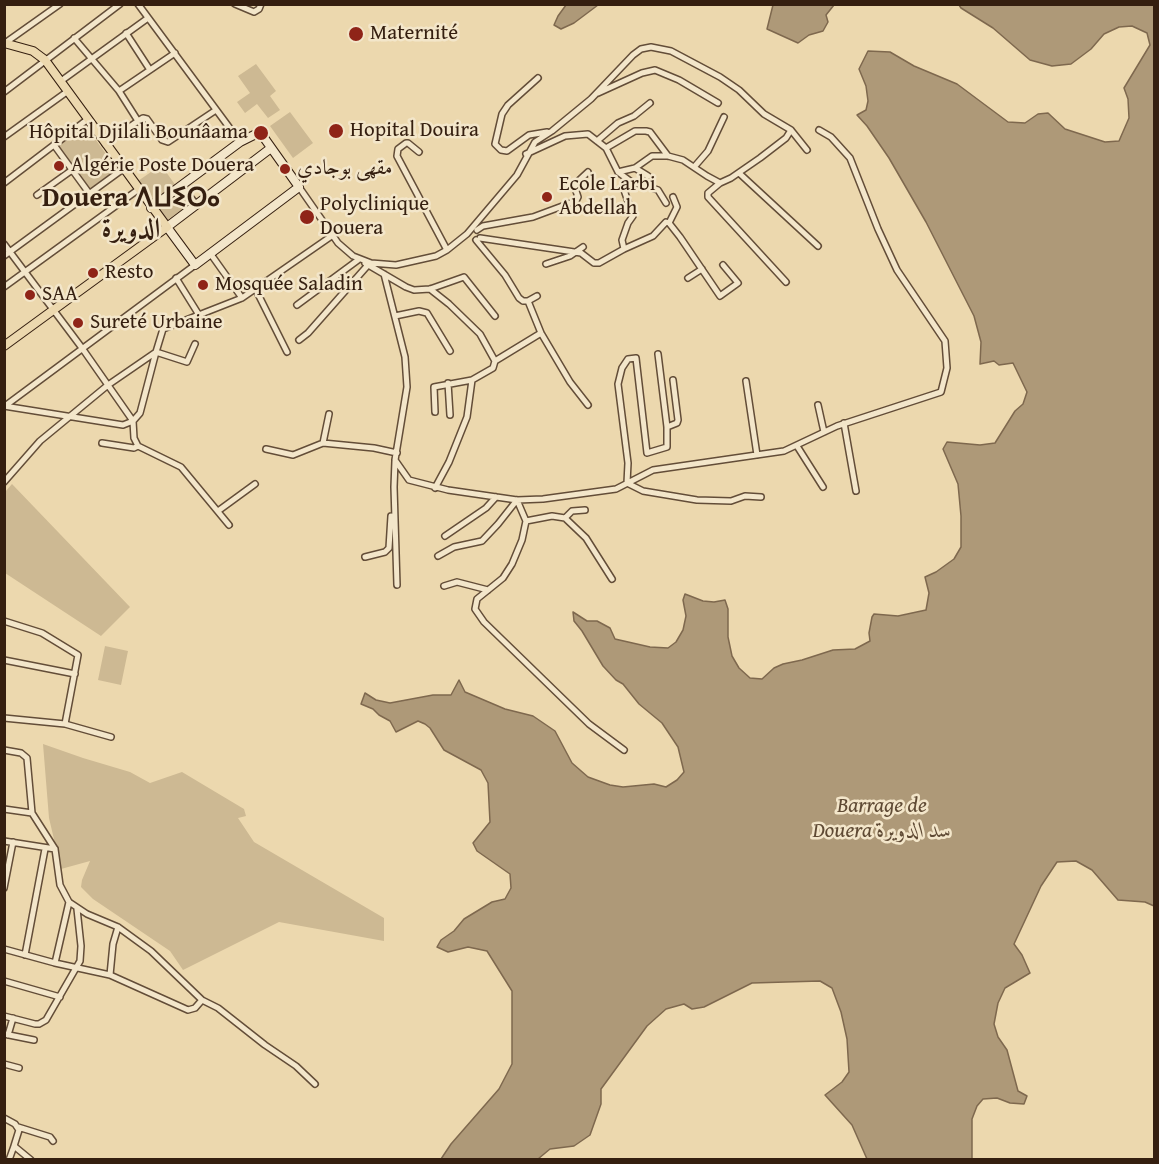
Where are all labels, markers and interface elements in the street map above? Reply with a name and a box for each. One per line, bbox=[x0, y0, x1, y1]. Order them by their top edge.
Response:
place label: Maternité bbox=[370, 21, 458, 47]
marker: Maternité bbox=[347, 25, 365, 43]
place label: Hopital Douira bbox=[350, 118, 479, 144]
place label: Hôpital Djilali Bounâama bbox=[29, 120, 248, 146]
marker: Hopital Douira bbox=[327, 122, 345, 140]
marker: Hôpital Djilali Bounâama bbox=[252, 124, 270, 142]
place label: Algérie Poste Douera bbox=[71, 153, 254, 179]
place label: مقهى بوجادي bbox=[297, 156, 392, 182]
marker: Algérie Poste Douera bbox=[52, 159, 66, 173]
marker: مقهى بوجادي bbox=[278, 162, 292, 176]
place label: Ecole Larbi Abdellah bbox=[559, 172, 656, 222]
district label: Douera ⴷⵡⵉⵔⴰ الدويرة bbox=[42, 183, 220, 246]
marker: Ecole Larbi Abdellah bbox=[540, 190, 554, 204]
place label: Polyclinique Douera bbox=[320, 192, 429, 242]
marker: Polyclinique Douera bbox=[298, 208, 316, 226]
place label: Resto bbox=[105, 260, 153, 286]
marker: Resto bbox=[86, 266, 100, 280]
place label: Mosquée Saladin bbox=[215, 272, 363, 298]
marker: Mosquée Saladin bbox=[196, 278, 210, 292]
place label: SAA bbox=[42, 282, 78, 308]
marker: SAA bbox=[23, 288, 37, 302]
place label: Sureté Urbaine bbox=[90, 310, 223, 336]
marker: Sureté Urbaine bbox=[71, 316, 85, 330]
water label: Barrage de Douera سد الدويرة bbox=[812, 793, 952, 844]

